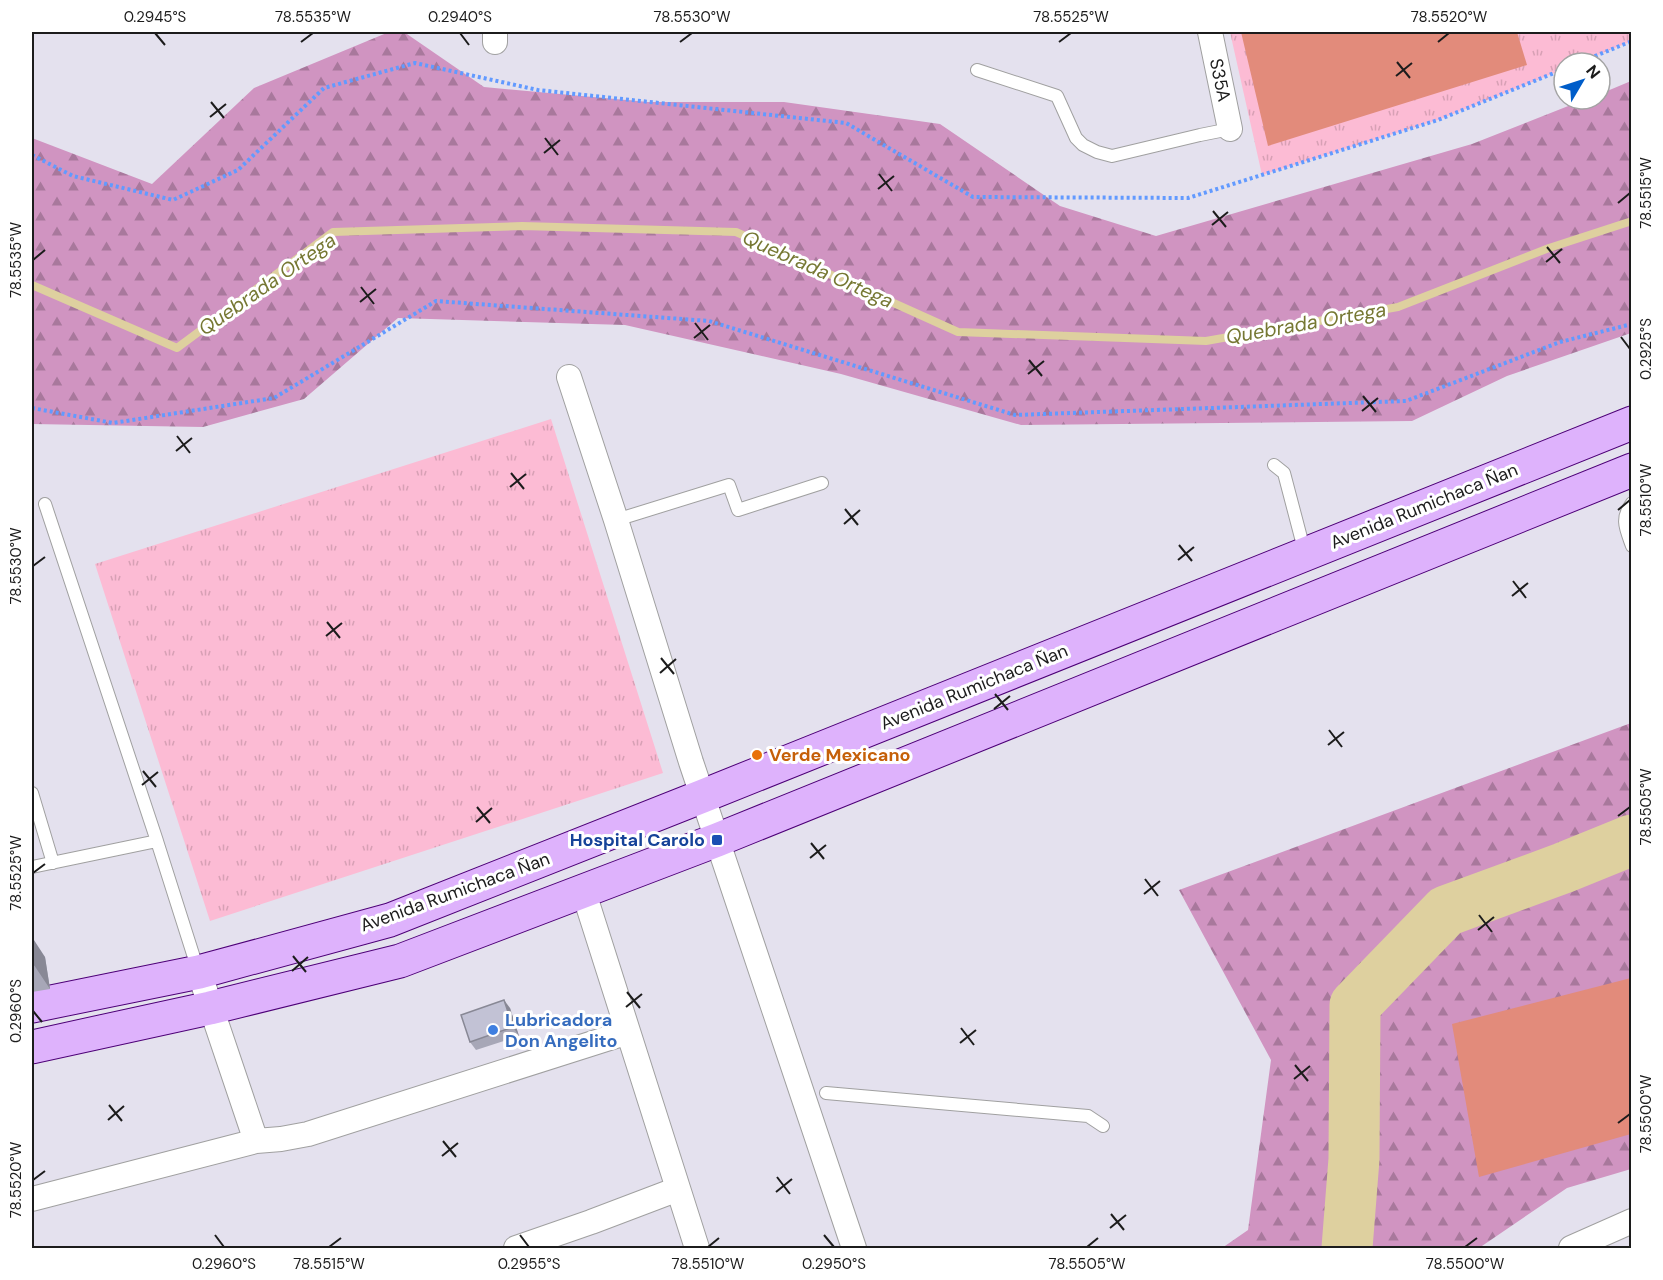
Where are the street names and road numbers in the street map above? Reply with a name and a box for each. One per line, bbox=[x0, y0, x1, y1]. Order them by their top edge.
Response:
street label: S35A bbox=[1204, 56, 1236, 104]
street label: Avenida Rumichaca Ñan bbox=[1327, 457, 1521, 555]
street label: Avenida Rumichaca Ñan bbox=[877, 638, 1071, 736]
street label: Avenida Rumichaca Ñan bbox=[357, 847, 553, 937]

